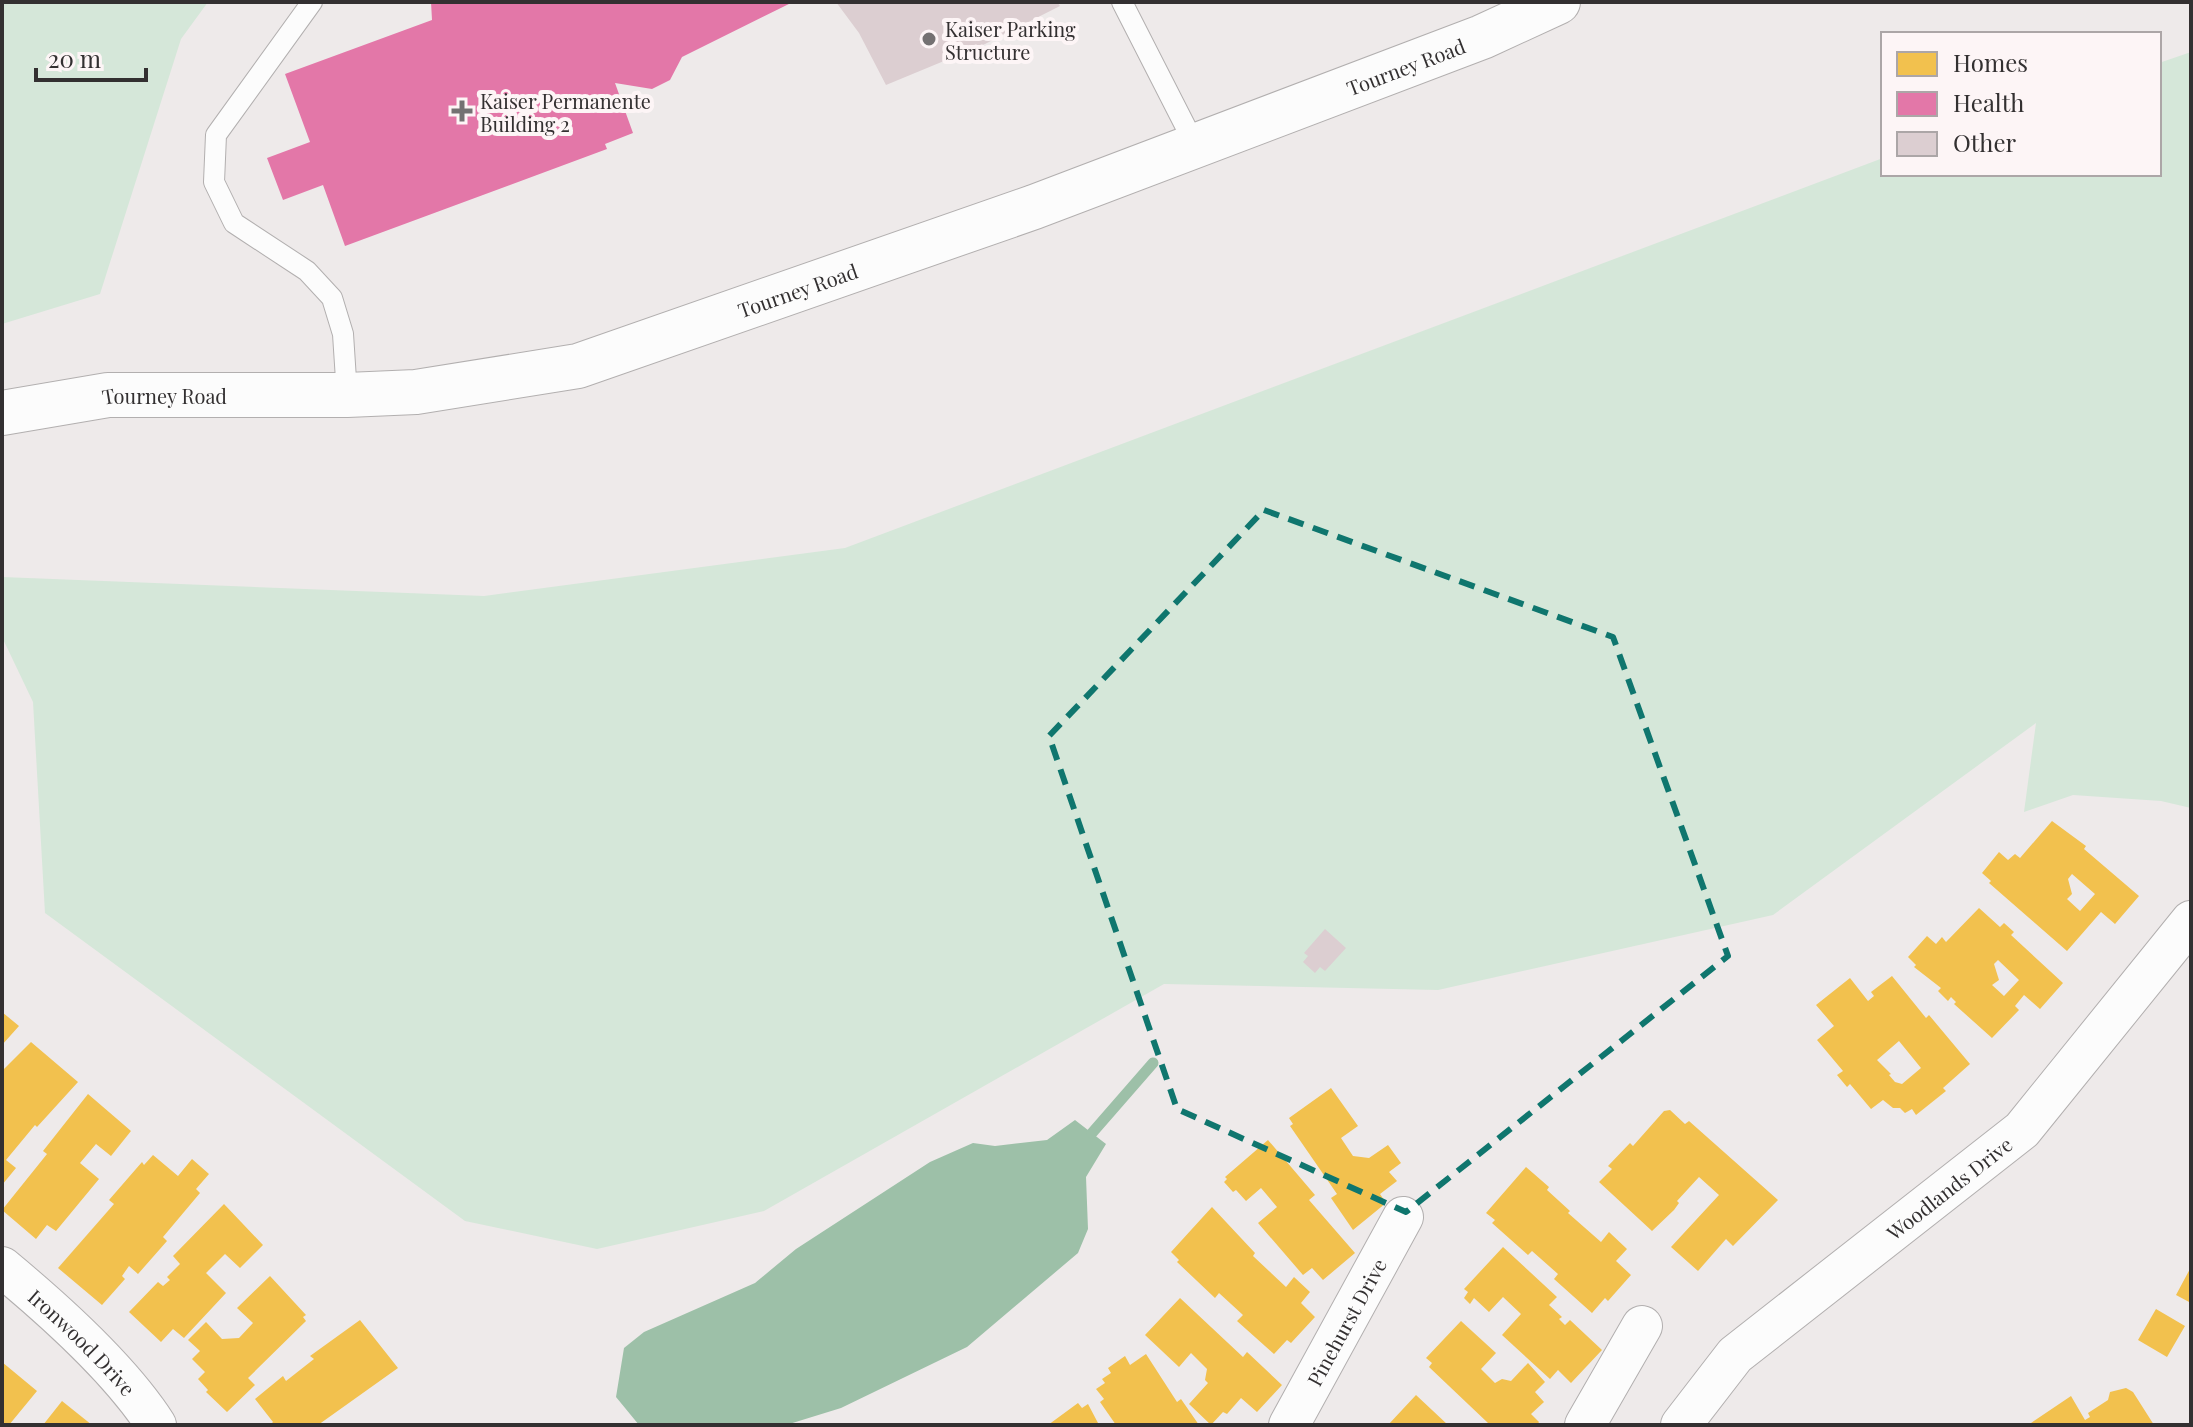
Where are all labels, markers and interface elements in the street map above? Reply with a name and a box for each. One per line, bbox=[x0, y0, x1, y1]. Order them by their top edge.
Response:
place label: Kaiser Parking Structure bbox=[945, 15, 1076, 65]
marker: Kaiser Parking Structure bbox=[920, 30, 938, 48]
street label: Tourney Road bbox=[1342, 31, 1469, 101]
scale bar bbox=[36, 32, 146, 82]
legend bbox=[1881, 32, 2161, 176]
text: 20 m bbox=[48, 42, 101, 74]
text: Homes bbox=[1953, 46, 2028, 78]
text: Health bbox=[1953, 86, 2024, 118]
place label: Kaiser Permanente Building 2 bbox=[480, 87, 651, 137]
marker: Kaiser Permanente Building 2 bbox=[451, 100, 473, 122]
text: Other bbox=[1953, 126, 2017, 158]
street label: Tourney Road bbox=[734, 256, 861, 323]
street label: Tourney Road bbox=[100, 381, 227, 409]
street label: Woodlands Drive bbox=[1880, 1130, 2017, 1246]
street label: Pinehurst Drive bbox=[1300, 1253, 1392, 1390]
street label: Ironwood Drive bbox=[23, 1282, 142, 1401]

